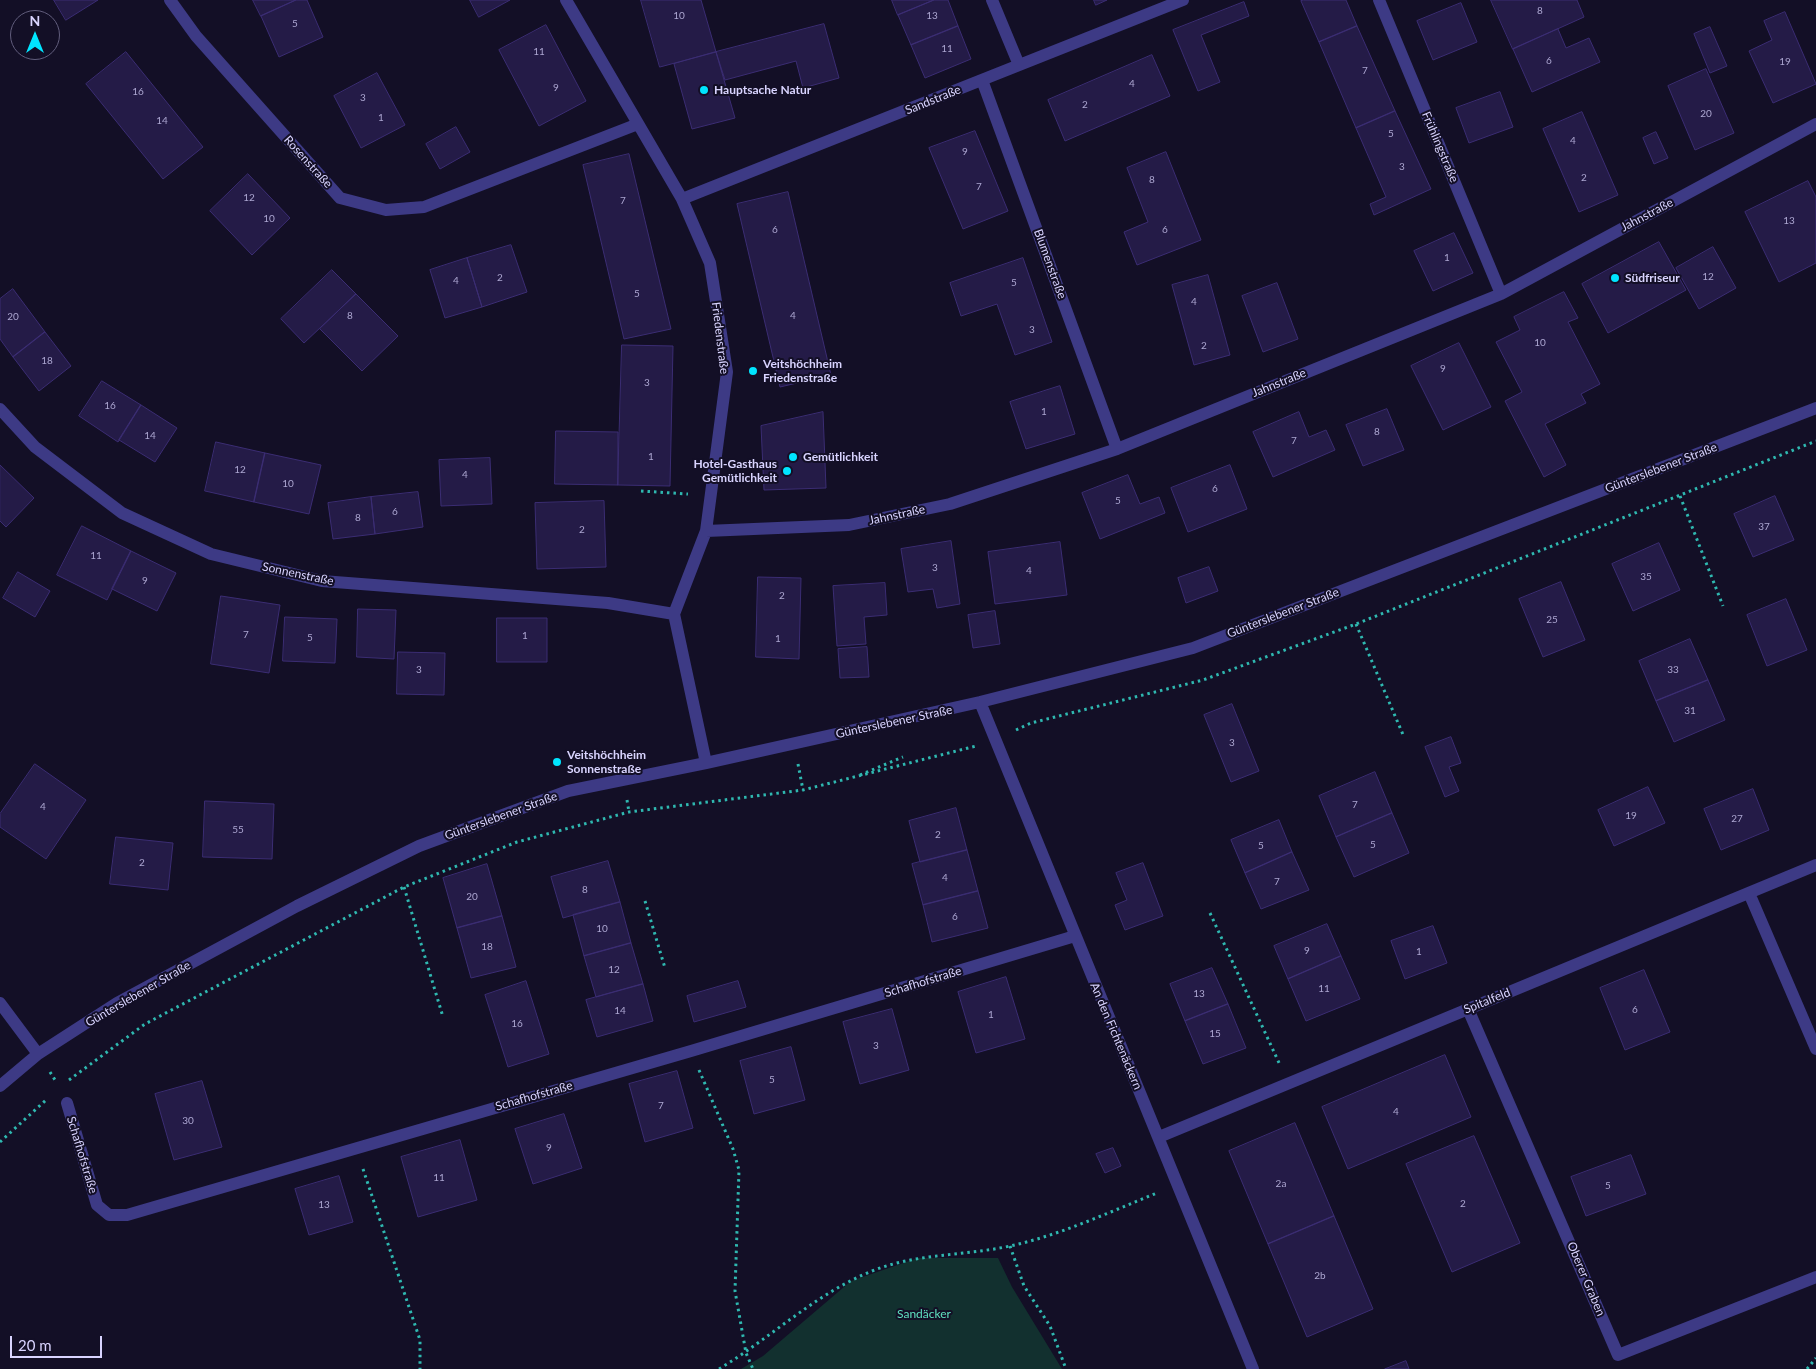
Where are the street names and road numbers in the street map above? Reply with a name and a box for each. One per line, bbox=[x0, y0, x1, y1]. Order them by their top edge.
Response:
street label: Sandstraße bbox=[903, 82, 963, 118]
street label: Frühlingstraße bbox=[1419, 109, 1461, 185]
street label: Rosenstraße bbox=[281, 133, 335, 191]
street label: Jahnstraße bbox=[1618, 195, 1676, 235]
street label: Blumenstraße bbox=[1031, 227, 1069, 301]
street label: Friedenstraße bbox=[708, 301, 732, 375]
street label: Jahnstraße bbox=[1250, 366, 1308, 400]
street label: Günterslebener Straße bbox=[1603, 440, 1719, 496]
street label: Jahnstraße bbox=[868, 502, 926, 528]
street label: Sonnenstraße bbox=[261, 559, 335, 589]
street label: Günterslebener Straße bbox=[1225, 585, 1341, 641]
street label: Günterslebener Straße bbox=[834, 703, 954, 741]
street label: Günterslebener Straße bbox=[443, 789, 559, 843]
street label: Günterslebener Straße bbox=[83, 958, 193, 1030]
street label: Schafhofstraße bbox=[883, 963, 963, 1001]
street label: An den Fichtenäckern bbox=[1087, 980, 1145, 1092]
street label: Spitalfeld bbox=[1462, 985, 1512, 1017]
street label: Schafhofstraße bbox=[494, 1078, 574, 1114]
street label: Schafhofstraße bbox=[63, 1115, 101, 1195]
street label: Oberer Graben bbox=[1564, 1240, 1608, 1318]

